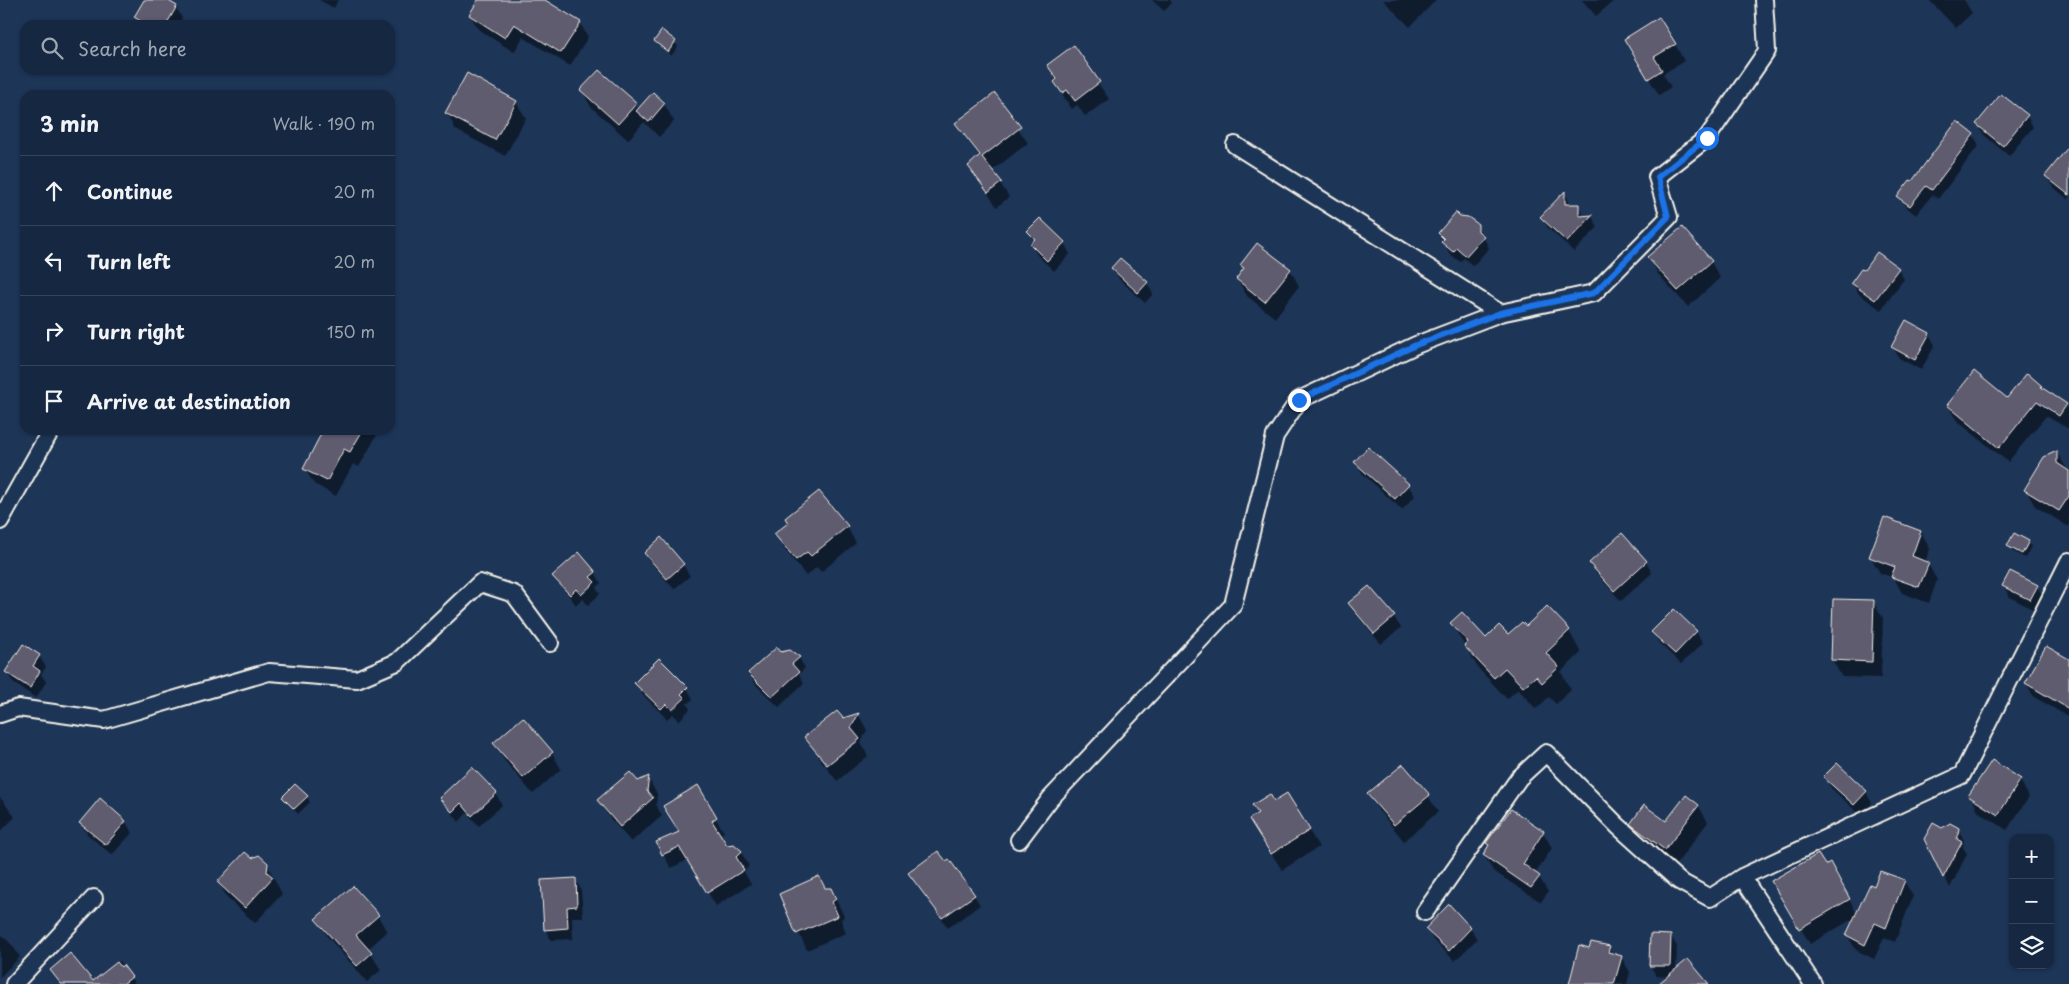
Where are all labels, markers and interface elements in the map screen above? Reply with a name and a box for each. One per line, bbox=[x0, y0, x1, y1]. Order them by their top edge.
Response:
search box bbox=[20, 20, 395, 75]
icon: search bbox=[38, 34, 66, 62]
text: Search here bbox=[78, 34, 187, 62]
text: 3 min bbox=[40, 107, 99, 139]
text: Walk · 190 m bbox=[273, 111, 375, 135]
route start bbox=[1696, 127, 1719, 150]
icon: ahead bbox=[40, 177, 68, 205]
text: Continue bbox=[87, 177, 173, 205]
text: 20 m bbox=[334, 179, 375, 203]
icon: left bbox=[40, 247, 68, 275]
text: Turn left bbox=[87, 247, 171, 275]
text: 20 m bbox=[334, 249, 375, 273]
icon: right bbox=[40, 317, 68, 345]
text: Turn right bbox=[87, 317, 185, 345]
text: 150 m bbox=[327, 319, 375, 343]
icon: arrive bbox=[40, 387, 68, 415]
text: Arrive at destination bbox=[87, 387, 291, 415]
route end bbox=[1288, 389, 1311, 412]
map controls bbox=[2009, 834, 2054, 969]
button: + bbox=[2009, 834, 2054, 879]
button: − bbox=[2009, 879, 2054, 924]
button: layers bbox=[2009, 924, 2054, 969]

